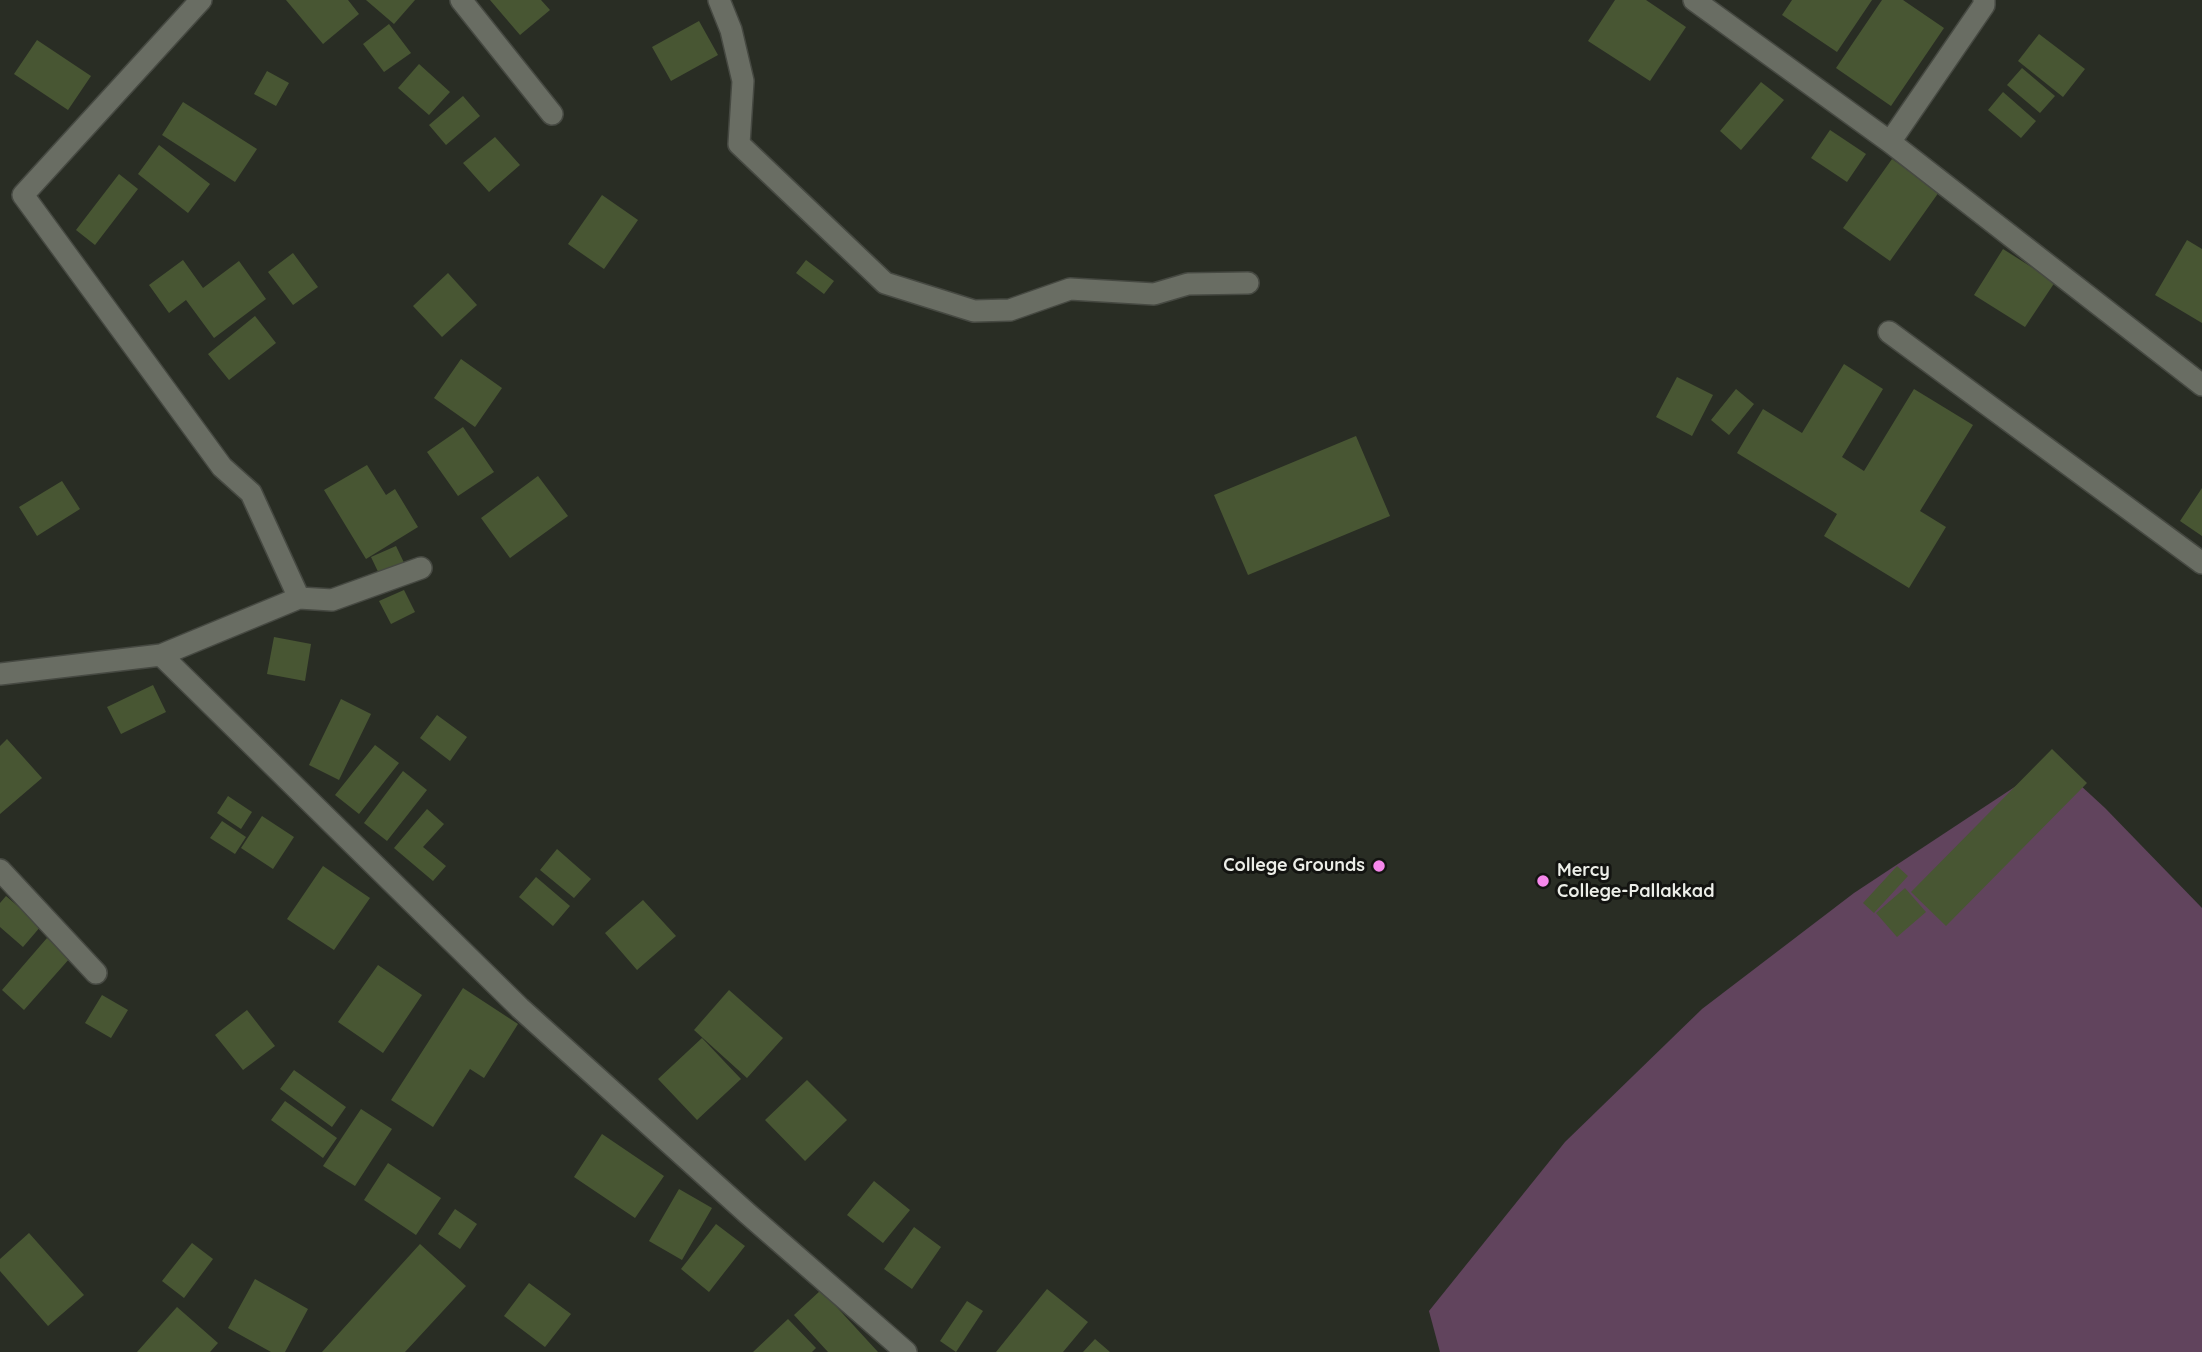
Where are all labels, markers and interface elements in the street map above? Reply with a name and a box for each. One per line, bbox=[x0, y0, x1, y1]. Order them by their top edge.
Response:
place label: College Grounds bbox=[1223, 855, 1365, 877]
marker: College Grounds bbox=[1371, 858, 1387, 874]
place label: Mercy College-Pallakkad bbox=[1557, 860, 1714, 903]
marker: Mercy College-Pallakkad bbox=[1535, 873, 1551, 889]

